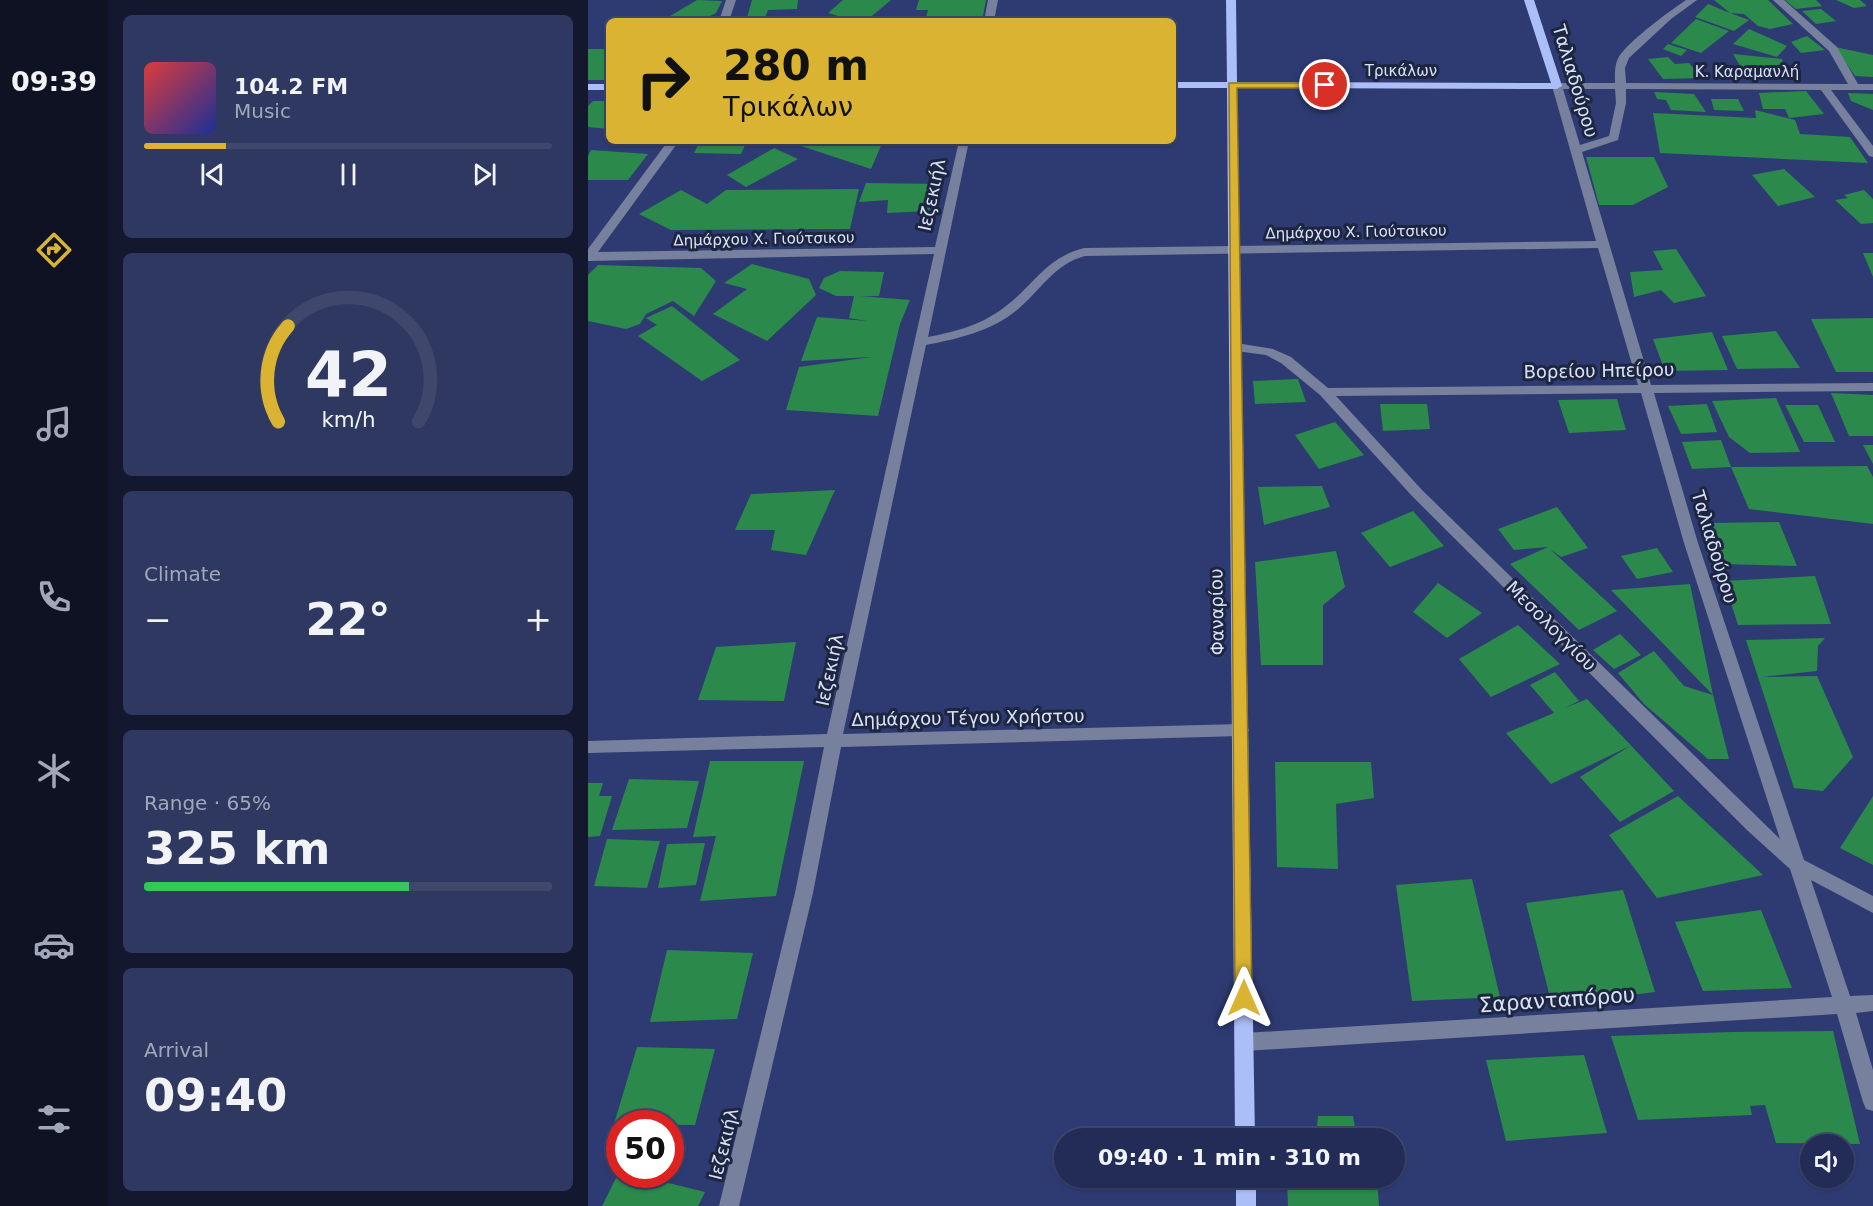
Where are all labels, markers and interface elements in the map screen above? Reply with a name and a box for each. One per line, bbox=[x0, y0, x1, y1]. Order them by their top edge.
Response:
street label: Ταλιαδούρου bbox=[1548, 21, 1603, 140]
text: 280 m bbox=[723, 41, 869, 90]
icon: right bbox=[624, 42, 702, 120]
pin bbox=[1299, 59, 1350, 110]
street label: Τρικάλων bbox=[1364, 62, 1437, 80]
street label: Κ. Καραμανλή bbox=[1695, 63, 1799, 81]
text: 09:39 bbox=[11, 66, 97, 97]
icon: arrive bbox=[1308, 68, 1341, 101]
text: 104.2 FM bbox=[234, 74, 348, 99]
text: Τρικάλων bbox=[723, 91, 853, 122]
text: Music bbox=[234, 99, 291, 123]
street label: Ιεζεκιήλ bbox=[914, 157, 949, 233]
icon: previous bbox=[196, 158, 229, 191]
icon: pause bbox=[332, 158, 365, 191]
icon: next bbox=[468, 158, 501, 191]
street label: Δημάρχου Χ. Γιούτσικου bbox=[1265, 221, 1447, 243]
street label: Δημάρχου Χ. Γιούτσικου bbox=[673, 228, 855, 250]
icon: directions bbox=[33, 229, 75, 271]
text: 42 bbox=[305, 338, 391, 411]
street label: Βορείου Ηπείρου bbox=[1523, 359, 1675, 382]
icon: music bbox=[33, 403, 75, 445]
text: km/h bbox=[321, 407, 375, 432]
street label: Ταλιαδούρου bbox=[1687, 487, 1742, 606]
text: Climate bbox=[144, 562, 221, 586]
street label: Φαναρίου bbox=[1205, 568, 1228, 656]
icon: phone bbox=[33, 576, 75, 618]
street label: Μεσολογγίου bbox=[1502, 576, 1601, 675]
text: 22° bbox=[305, 593, 391, 646]
text: − bbox=[144, 600, 172, 639]
text: + bbox=[524, 600, 552, 639]
street label: Ιεζεκιήλ bbox=[812, 632, 847, 708]
street label: Δημάρχου Τέγου Χρήστου bbox=[851, 705, 1085, 730]
icon: climate bbox=[33, 750, 75, 792]
text: Range · 65% bbox=[144, 791, 271, 815]
text: 325 km bbox=[144, 822, 330, 875]
icon: car bbox=[33, 924, 75, 966]
position arrow bbox=[1212, 966, 1276, 1030]
street label: Σαρανταπόρου bbox=[1478, 983, 1636, 1017]
text: Arrival bbox=[144, 1038, 209, 1062]
text: 09:40 bbox=[144, 1069, 287, 1122]
icon: filters bbox=[33, 1098, 75, 1140]
street label: Ιεζεκιήλ bbox=[704, 1105, 743, 1182]
speed limit sign: 50 bbox=[606, 1110, 684, 1188]
map controls bbox=[1800, 1134, 1854, 1188]
button: sound bbox=[1800, 1134, 1854, 1188]
text: 09:40 · 1 min · 310 m bbox=[1098, 1145, 1361, 1170]

